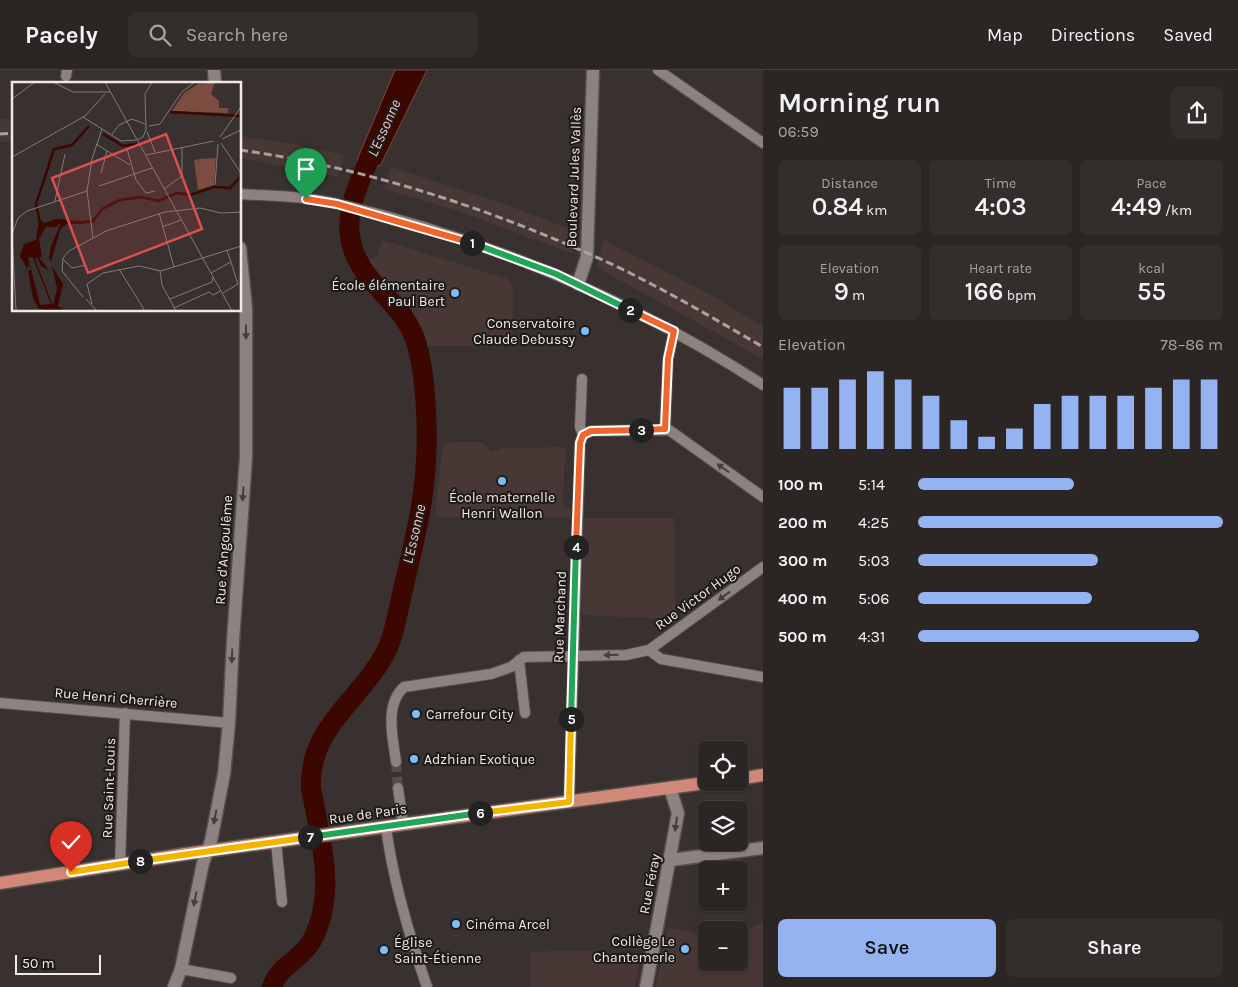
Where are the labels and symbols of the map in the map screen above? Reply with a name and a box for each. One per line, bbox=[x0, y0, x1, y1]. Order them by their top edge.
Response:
inset map bbox=[12, 82, 241, 311]
water label: L'Essonne bbox=[363, 97, 405, 159]
street label: Boulevard Jules Vallès bbox=[563, 106, 585, 248]
pin bbox=[285, 148, 327, 199]
pin: 1 bbox=[460, 230, 484, 256]
place label: École élémentaire Paul Bert bbox=[331, 276, 445, 310]
marker: École élémentaire Paul Bert bbox=[449, 287, 461, 299]
pin: 2 bbox=[618, 298, 642, 322]
place label: Conservatoire Claude Debussy bbox=[473, 315, 575, 348]
one-way arrow bbox=[242, 324, 250, 340]
marker: Conservatoire Claude Debussy bbox=[579, 325, 591, 337]
pin: 3 bbox=[628, 418, 654, 442]
one-way arrow bbox=[716, 463, 730, 473]
marker: École maternelle Henri Wallon bbox=[496, 475, 508, 487]
one-way arrow bbox=[239, 486, 247, 502]
place label: École maternelle Henri Wallon bbox=[449, 488, 555, 522]
street label: Rue d'Angoulême bbox=[212, 495, 236, 605]
water label: L'Essonne bbox=[398, 502, 430, 566]
pin: 4 bbox=[564, 534, 588, 560]
street label: Rue Victor Hugo bbox=[652, 560, 744, 634]
street label: Rue Marchand bbox=[550, 571, 570, 663]
one-way arrow bbox=[717, 590, 730, 600]
one-way arrow bbox=[228, 648, 236, 664]
one-way arrow bbox=[602, 651, 618, 659]
street label: Rue Henri Cherrière bbox=[54, 684, 178, 712]
place label: Carrefour City bbox=[426, 706, 514, 723]
pin: 5 bbox=[558, 706, 584, 732]
marker: Carrefour City bbox=[410, 708, 422, 720]
street label: Rue Saint-Louis bbox=[99, 737, 119, 839]
place label: Adzhian Exotique bbox=[424, 751, 535, 768]
marker: Adzhian Exotique bbox=[408, 753, 420, 765]
street label: Rue de Paris bbox=[328, 800, 408, 828]
pin: 6 bbox=[468, 800, 492, 826]
one-way arrow bbox=[211, 810, 219, 826]
one-way arrow bbox=[672, 816, 680, 832]
pin bbox=[50, 821, 92, 872]
pin: 7 bbox=[298, 824, 322, 850]
pin: 8 bbox=[128, 848, 152, 874]
street label: Rue Féray bbox=[636, 852, 664, 916]
one-way arrow bbox=[191, 892, 199, 907]
place label: Cinéma Arcel bbox=[466, 916, 550, 933]
marker: Cinéma Arcel bbox=[450, 918, 462, 930]
place label: Église Saint-Étienne bbox=[394, 933, 482, 967]
place label: Collège Le Chantemerle bbox=[593, 933, 675, 966]
marker: Collège Le Chantemerle bbox=[679, 943, 691, 955]
marker: Église Saint-Étienne bbox=[378, 944, 390, 956]
scale bar bbox=[15, 952, 101, 975]

